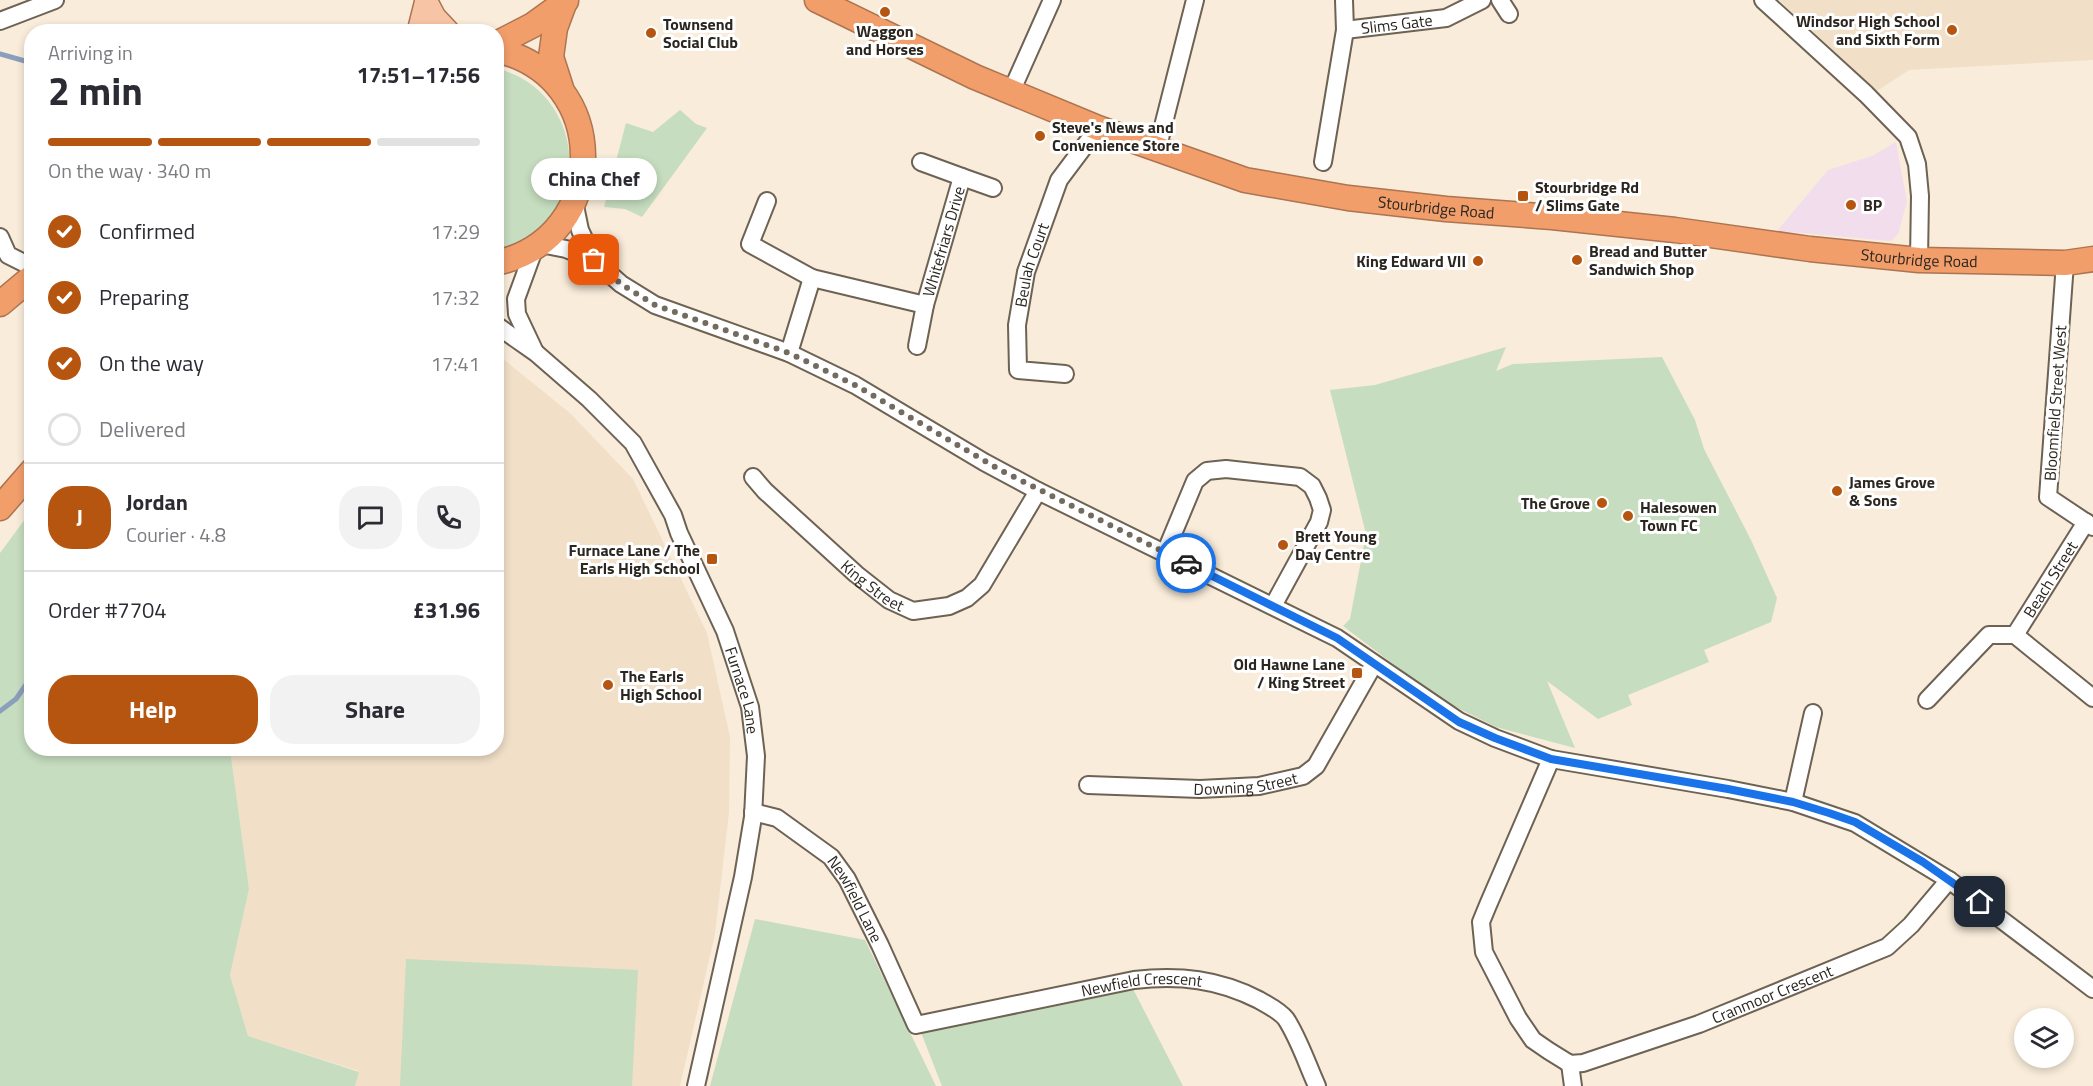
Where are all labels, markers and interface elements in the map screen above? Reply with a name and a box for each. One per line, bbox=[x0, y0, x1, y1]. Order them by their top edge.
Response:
marker: Waggon and Horses bbox=[878, 5, 892, 19]
street label: Slims Gate bbox=[1360, 8, 1434, 40]
place label: Windsor High School and Sixth Form bbox=[1796, 9, 1940, 51]
place label: Townsend Social Club bbox=[663, 12, 738, 54]
place label: Waggon and Horses bbox=[846, 19, 924, 61]
marker: Windsor High School and Sixth Form bbox=[1945, 23, 1959, 37]
marker: Townsend Social Club bbox=[644, 26, 658, 40]
text: Arriving in bbox=[48, 37, 133, 68]
text: 17:51–17:56 bbox=[357, 58, 480, 92]
text: 2 min bbox=[48, 61, 143, 120]
place label: Steve's News and Convenience Store bbox=[1052, 115, 1180, 157]
marker: Steve's News and Convenience Store bbox=[1033, 129, 1047, 143]
text: On the way · 340 m bbox=[48, 155, 211, 186]
callout: China Chef bbox=[531, 158, 657, 200]
text: China Chef bbox=[548, 163, 640, 194]
place label: Stourbridge Rd / Slims Gate bbox=[1535, 175, 1639, 217]
street label: Whitefriars Drive bbox=[916, 183, 971, 299]
street label: Stourbridge Road bbox=[1376, 189, 1495, 225]
marker: Stourbridge Rd / Slims Gate bbox=[1516, 189, 1530, 203]
place label: BP bbox=[1863, 193, 1883, 217]
marker: BP bbox=[1844, 198, 1858, 212]
text: Confirmed bbox=[99, 214, 195, 248]
icon: check bbox=[48, 215, 81, 248]
text: 17:29 bbox=[431, 216, 480, 247]
street label: Beulah Court bbox=[1008, 219, 1055, 309]
pin bbox=[568, 234, 619, 285]
place label: Bread and Butter Sandwich Shop bbox=[1589, 239, 1707, 281]
street label: Stourbridge Road bbox=[1860, 242, 1978, 273]
icon: bag bbox=[577, 243, 610, 276]
place label: King Edward VII bbox=[1356, 249, 1466, 273]
marker: Bread and Butter Sandwich Shop bbox=[1570, 253, 1584, 267]
marker: King Edward VII bbox=[1471, 254, 1485, 268]
text: Preparing bbox=[99, 280, 189, 314]
icon: check bbox=[48, 281, 81, 314]
text: 17:32 bbox=[431, 282, 480, 313]
street label: Bloomfield Street West bbox=[2038, 324, 2072, 482]
text: On the way bbox=[99, 346, 204, 380]
icon: check bbox=[48, 347, 81, 380]
text: 17:41 bbox=[431, 348, 480, 379]
text: Delivered bbox=[99, 412, 186, 446]
place label: James Grove & Sons bbox=[1849, 470, 1935, 512]
marker: James Grove & Sons bbox=[1830, 484, 1844, 498]
text: Jordan bbox=[126, 485, 188, 519]
button: chat bbox=[339, 486, 402, 549]
button: phone bbox=[417, 486, 480, 549]
place label: The Grove bbox=[1521, 491, 1590, 515]
place label: Halesowen Town FC bbox=[1640, 495, 1717, 537]
marker: The Grove bbox=[1595, 496, 1609, 510]
text: J bbox=[76, 500, 83, 534]
marker: Halesowen Town FC bbox=[1621, 509, 1635, 523]
text: Courier · 4.8 bbox=[126, 519, 226, 550]
place label: Brett Young Day Centre bbox=[1295, 524, 1377, 566]
courier bbox=[1156, 533, 1216, 593]
street label: Beach Street bbox=[2017, 536, 2083, 622]
place label: Furnace Lane / The Earls High School bbox=[568, 538, 700, 580]
marker: Brett Young Day Centre bbox=[1276, 538, 1290, 552]
icon: car bbox=[1170, 547, 1203, 580]
marker: Furnace Lane / The Earls High School bbox=[705, 552, 719, 566]
street label: King Street bbox=[836, 554, 908, 618]
text: Order #7704 bbox=[48, 593, 167, 627]
text: £31.96 bbox=[413, 593, 480, 627]
street label: Furnace Lane bbox=[719, 644, 765, 735]
place label: Old Hawne Lane / King Street bbox=[1233, 652, 1345, 694]
place label: The Earls High School bbox=[620, 664, 702, 706]
marker: Old Hawne Lane / King Street bbox=[1350, 666, 1364, 680]
button: Help bbox=[48, 675, 258, 744]
button: Share bbox=[270, 675, 480, 744]
marker: The Earls High School bbox=[601, 678, 615, 692]
street label: Downing Street bbox=[1193, 766, 1300, 801]
street label: Newfield Lane bbox=[822, 850, 889, 946]
pin bbox=[1954, 876, 2005, 927]
icon: home bbox=[1963, 885, 1996, 918]
street label: Cranmoor Crescent bbox=[1708, 958, 1837, 1030]
street label: Newfield Crescent bbox=[1079, 966, 1204, 1003]
map controls bbox=[2014, 1008, 2074, 1068]
button: layers bbox=[2014, 1008, 2074, 1068]

